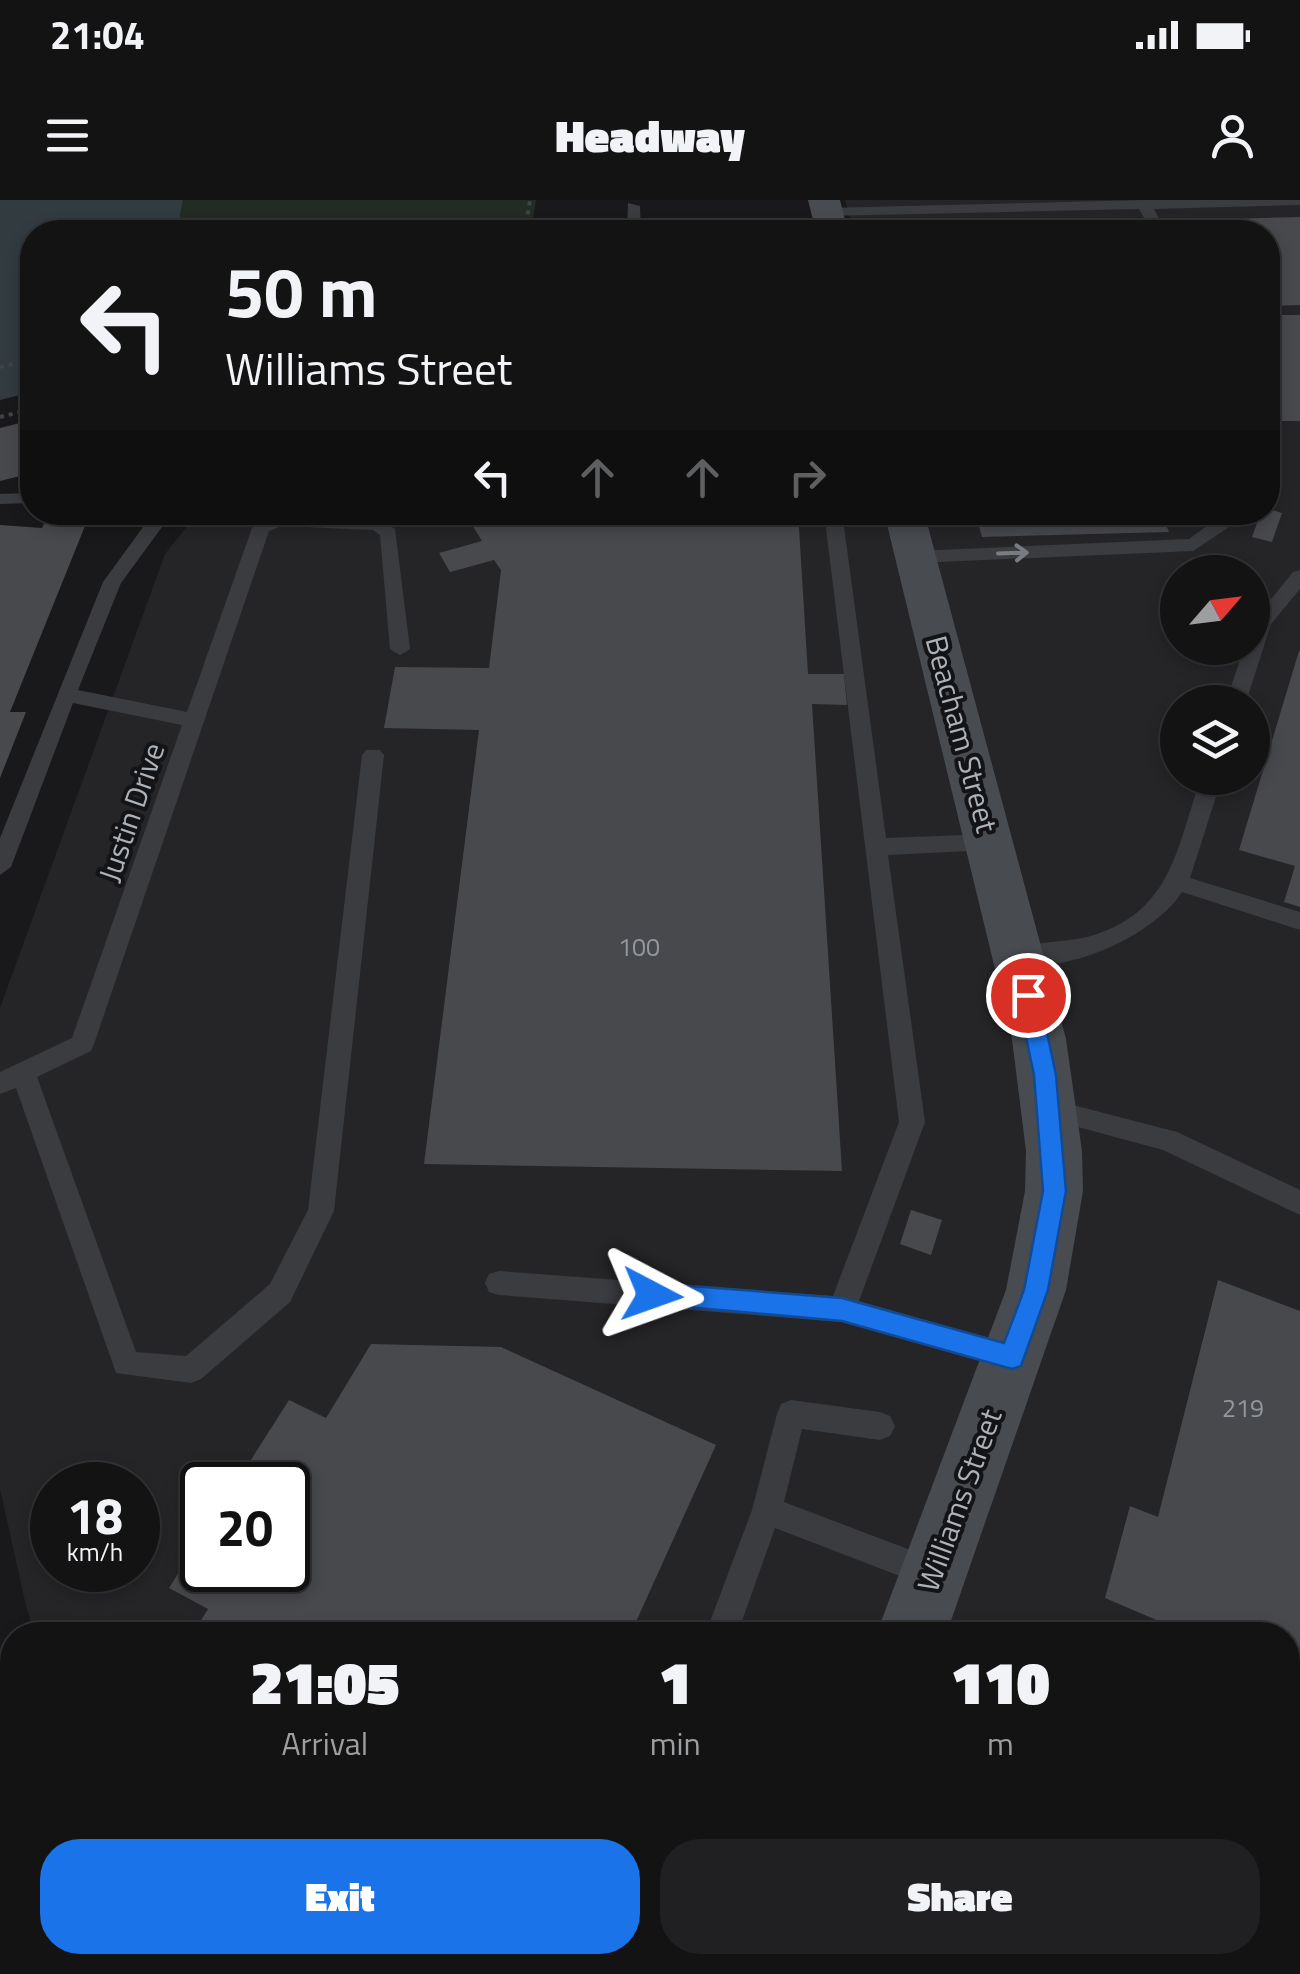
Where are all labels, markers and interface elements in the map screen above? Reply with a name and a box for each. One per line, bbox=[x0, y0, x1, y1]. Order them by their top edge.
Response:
text: 21:04 bbox=[50, 6, 145, 64]
text: Headway bbox=[555, 101, 745, 169]
icon: menu bbox=[40, 108, 95, 163]
icon: person bbox=[1205, 108, 1260, 163]
text: 50 m bbox=[225, 238, 378, 344]
icon: left bbox=[60, 260, 190, 390]
text: Williams Street bbox=[225, 334, 512, 402]
icon: left bbox=[465, 450, 520, 505]
icon: ahead bbox=[570, 450, 625, 505]
icon: ahead bbox=[675, 450, 730, 505]
icon: right bbox=[780, 450, 835, 505]
one-way arrow bbox=[997, 543, 1029, 562]
north arrow bbox=[1160, 555, 1270, 665]
map controls bbox=[1160, 555, 1270, 795]
street label: Beacham Street bbox=[914, 631, 1010, 838]
button: layers bbox=[1160, 685, 1270, 795]
street label: Justin Drive bbox=[86, 736, 176, 888]
house number: 100 bbox=[618, 928, 660, 966]
pin bbox=[986, 953, 1071, 1038]
icon: arrive bbox=[1001, 968, 1056, 1023]
position arrow bbox=[600, 1243, 704, 1347]
house number: 219 bbox=[1222, 1389, 1264, 1427]
street label: Williams Street bbox=[905, 1402, 1014, 1598]
speed limit sign: 20 bbox=[180, 1462, 310, 1592]
text: 18 bbox=[67, 1477, 123, 1553]
text: km/h bbox=[67, 1533, 123, 1571]
text: 21:05 bbox=[250, 1636, 399, 1727]
text: 1 bbox=[659, 1636, 692, 1727]
text: 110 bbox=[951, 1636, 1050, 1727]
text: Arrival bbox=[281, 1719, 368, 1767]
text: min bbox=[650, 1719, 701, 1767]
text: m bbox=[987, 1719, 1014, 1767]
button: Exit bbox=[40, 1839, 640, 1954]
button: Share bbox=[660, 1839, 1260, 1954]

